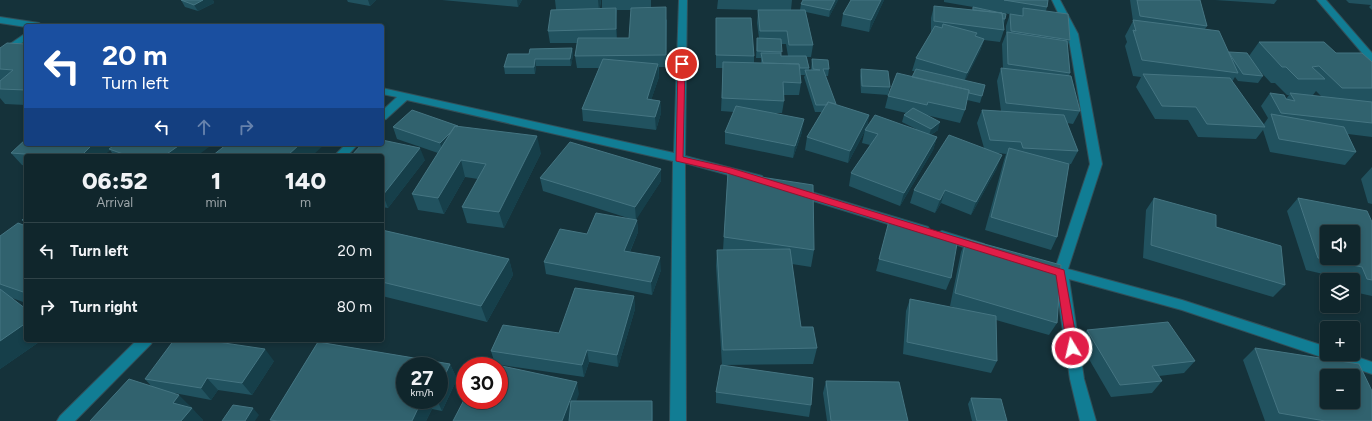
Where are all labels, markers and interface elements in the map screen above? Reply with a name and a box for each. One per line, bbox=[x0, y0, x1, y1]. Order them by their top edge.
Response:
text: 20 m bbox=[102, 38, 167, 72]
icon: left bbox=[36, 40, 88, 92]
pin bbox=[665, 47, 699, 81]
icon: arrive bbox=[671, 53, 693, 75]
text: Turn left bbox=[102, 72, 169, 94]
icon: left bbox=[151, 116, 173, 138]
icon: ahead bbox=[193, 116, 215, 138]
icon: right bbox=[235, 116, 257, 138]
text: 06:52 bbox=[82, 166, 148, 195]
text: 1 bbox=[211, 166, 221, 195]
text: 140 bbox=[285, 166, 326, 195]
text: Arrival bbox=[96, 195, 133, 210]
text: min bbox=[206, 195, 227, 210]
text: m bbox=[300, 195, 311, 210]
map controls bbox=[1320, 225, 1360, 409]
button: sound bbox=[1320, 225, 1360, 265]
icon: left bbox=[36, 240, 58, 262]
text: Turn left bbox=[70, 242, 128, 260]
text: 20 m bbox=[338, 242, 372, 260]
button: layers bbox=[1320, 273, 1360, 313]
icon: right bbox=[36, 296, 58, 318]
text: Turn right bbox=[70, 298, 138, 316]
text: 80 m bbox=[337, 298, 372, 316]
button: + bbox=[1320, 321, 1360, 361]
position arrow bbox=[1051, 327, 1093, 369]
speed limit sign: 30 bbox=[456, 357, 508, 409]
text: 27 bbox=[411, 366, 433, 390]
button: − bbox=[1320, 369, 1360, 409]
text: km/h bbox=[411, 386, 433, 399]

